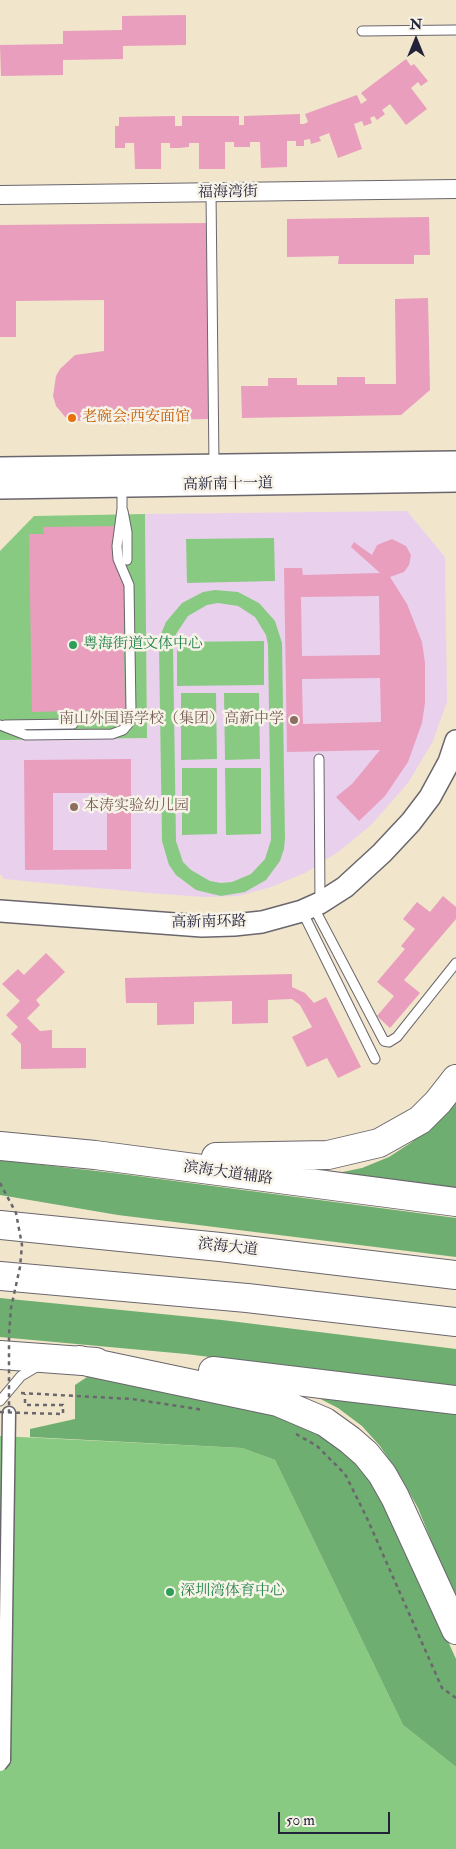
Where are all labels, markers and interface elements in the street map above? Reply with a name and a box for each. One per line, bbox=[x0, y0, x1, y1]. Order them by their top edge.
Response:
north arrow bbox=[391, 15, 441, 65]
text: N bbox=[410, 16, 422, 33]
street label: 福海湾街 bbox=[198, 183, 258, 203]
place label: 老碗会·西安面馆 bbox=[82, 409, 190, 427]
marker: 老碗会·西安面馆 bbox=[66, 412, 78, 424]
street label: 高新南十一道 bbox=[183, 475, 273, 495]
place label: 粤海街道文体中心 bbox=[83, 636, 203, 654]
marker: 粤海街道文体中心 bbox=[67, 639, 79, 651]
place label: 南山外国语学校（集团）高新中学 bbox=[59, 711, 284, 729]
marker: 南山外国语学校（集团）高新中学 bbox=[288, 714, 300, 726]
place label: 本涛实验幼儿园 bbox=[84, 798, 189, 816]
marker: 本涛实验幼儿园 bbox=[68, 801, 80, 813]
street label: 高新南环路 bbox=[171, 913, 247, 933]
street label: 滨海大道辅路 bbox=[182, 1159, 274, 1189]
street label: 滨海大道 bbox=[197, 1236, 259, 1260]
place label: 深圳湾体育中心 bbox=[180, 1583, 285, 1601]
marker: 深圳湾体育中心 bbox=[164, 1586, 176, 1598]
scale bar bbox=[281, 1802, 394, 1834]
text: 50 m bbox=[286, 1811, 315, 1830]

